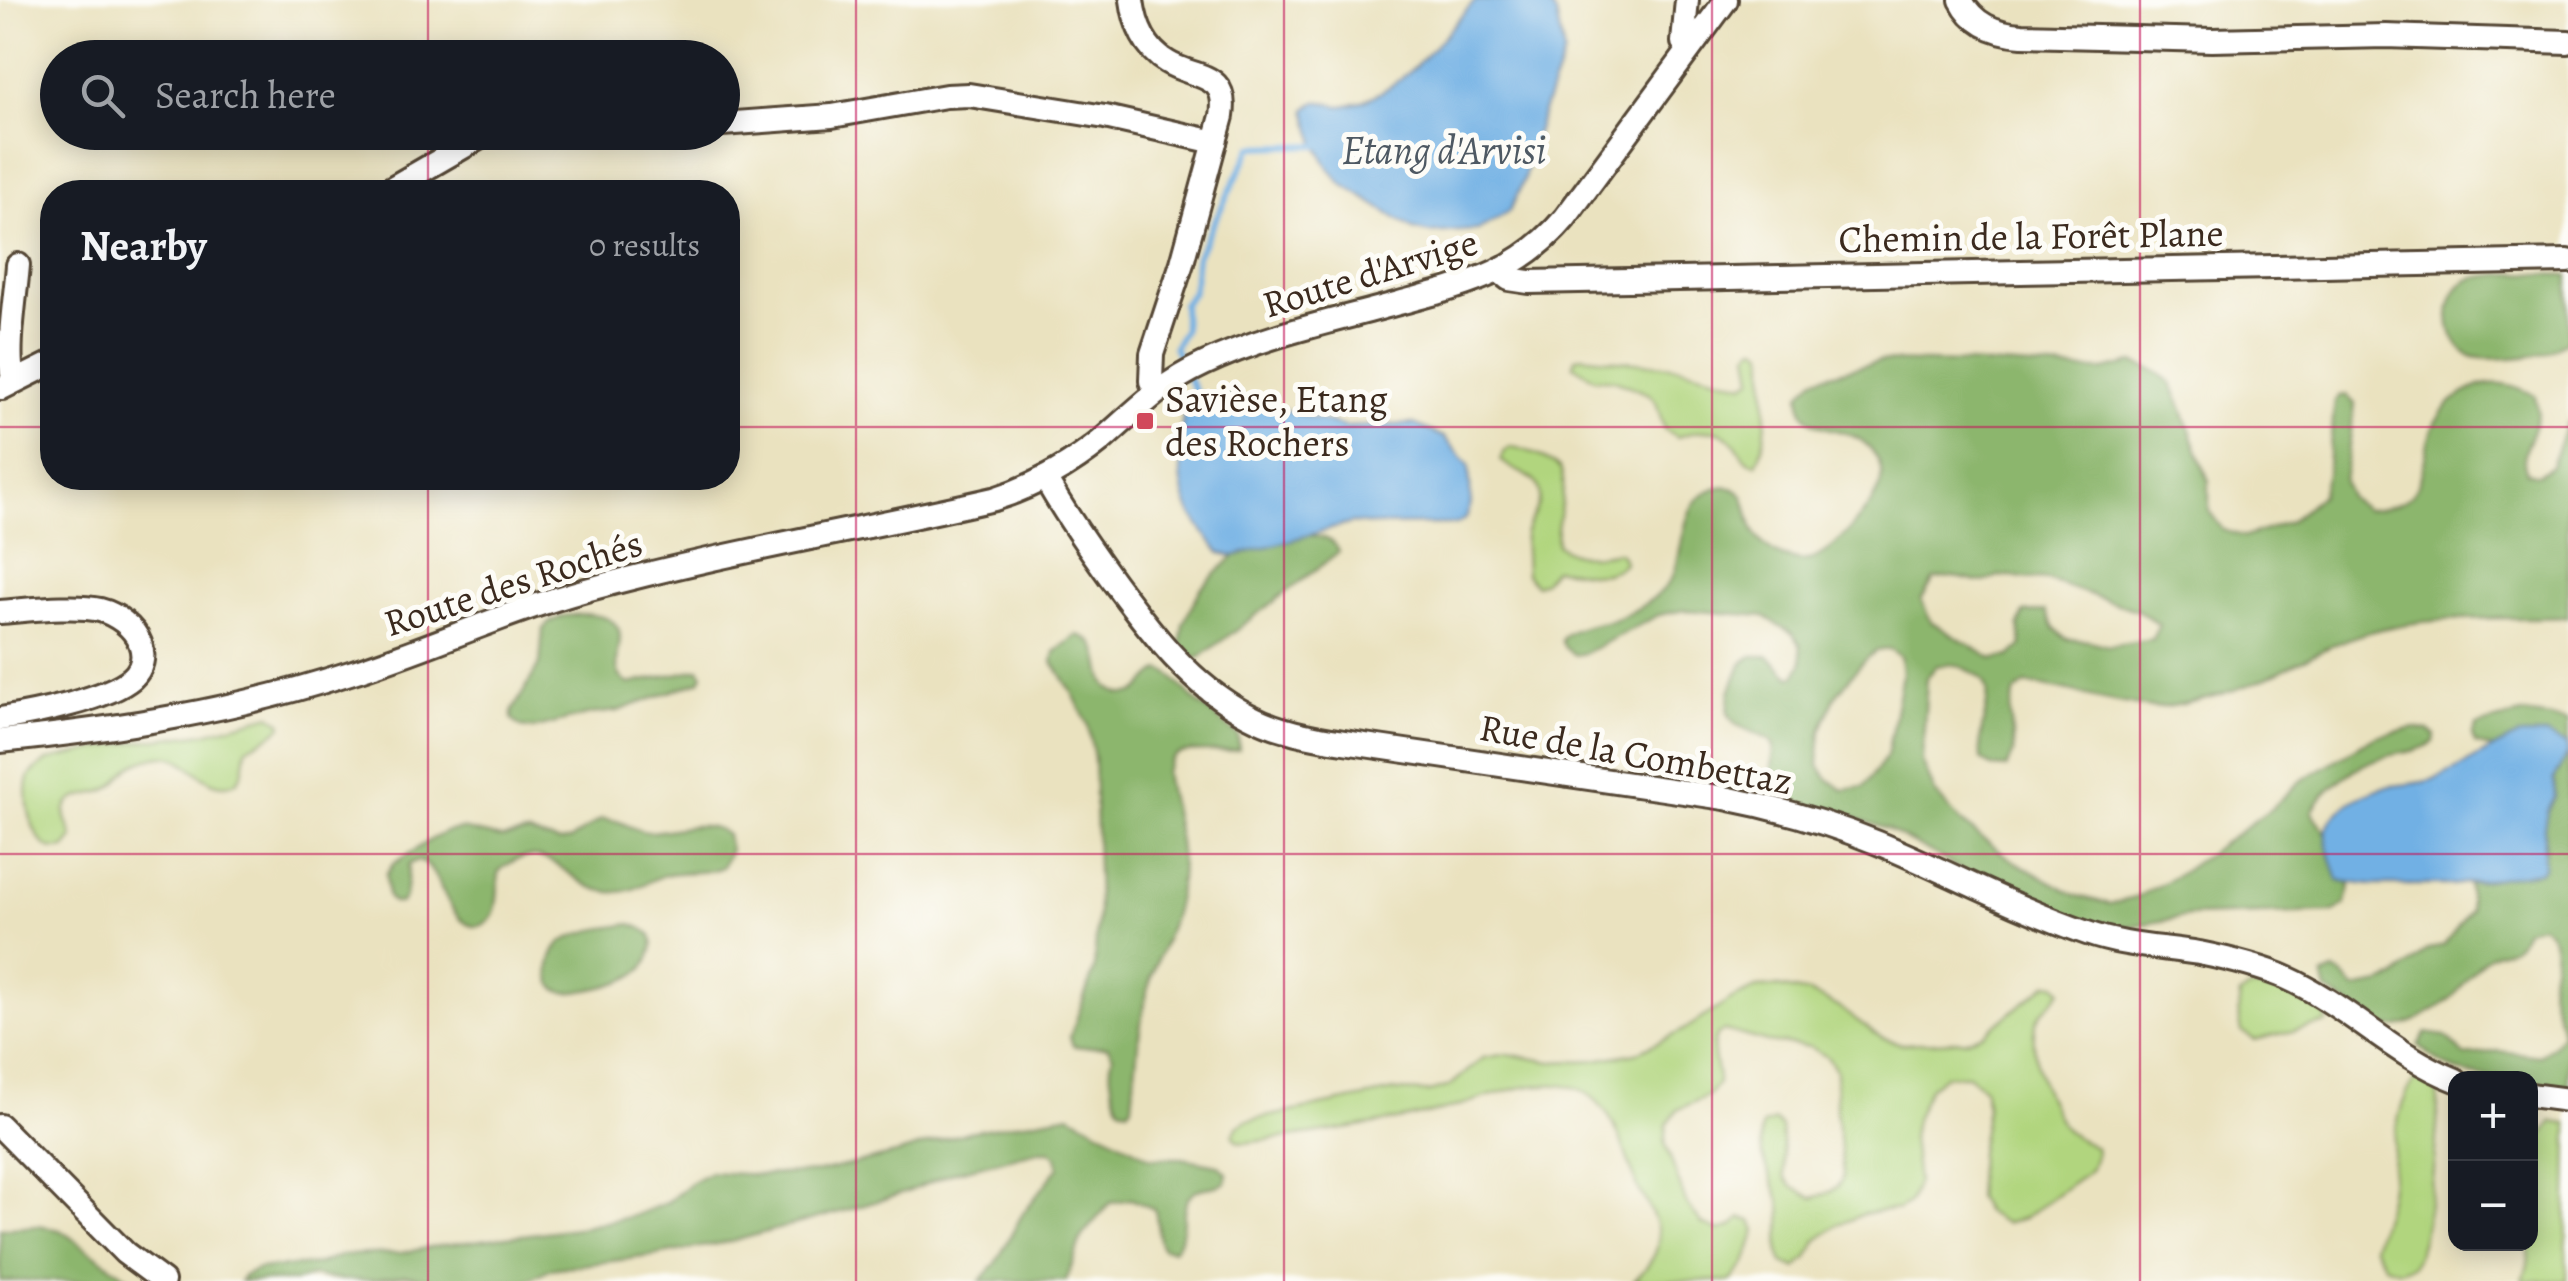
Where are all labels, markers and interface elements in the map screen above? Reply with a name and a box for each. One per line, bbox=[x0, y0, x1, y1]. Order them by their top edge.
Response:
search box bbox=[40, 40, 740, 150]
icon: search bbox=[75, 68, 130, 123]
text: Search here bbox=[155, 69, 336, 121]
water label: Etang d'Arvisi bbox=[1342, 123, 1546, 178]
street label: Chemin de la Forêt Plane bbox=[1838, 207, 2224, 265]
street label: Route d'Arvige bbox=[1256, 216, 1484, 330]
text: Nearby bbox=[80, 217, 207, 274]
text: 0 results bbox=[589, 223, 700, 267]
place label: Savièse, Etang des Rochers bbox=[1165, 373, 1388, 469]
marker: Savièse, Etang des Rochers bbox=[1134, 410, 1156, 432]
street label: Route des Rochés bbox=[377, 517, 649, 649]
street label: Rue de la Combettaz bbox=[1475, 701, 1797, 807]
map controls bbox=[2448, 1071, 2538, 1251]
button: + bbox=[2448, 1071, 2538, 1161]
button: − bbox=[2448, 1161, 2538, 1251]

